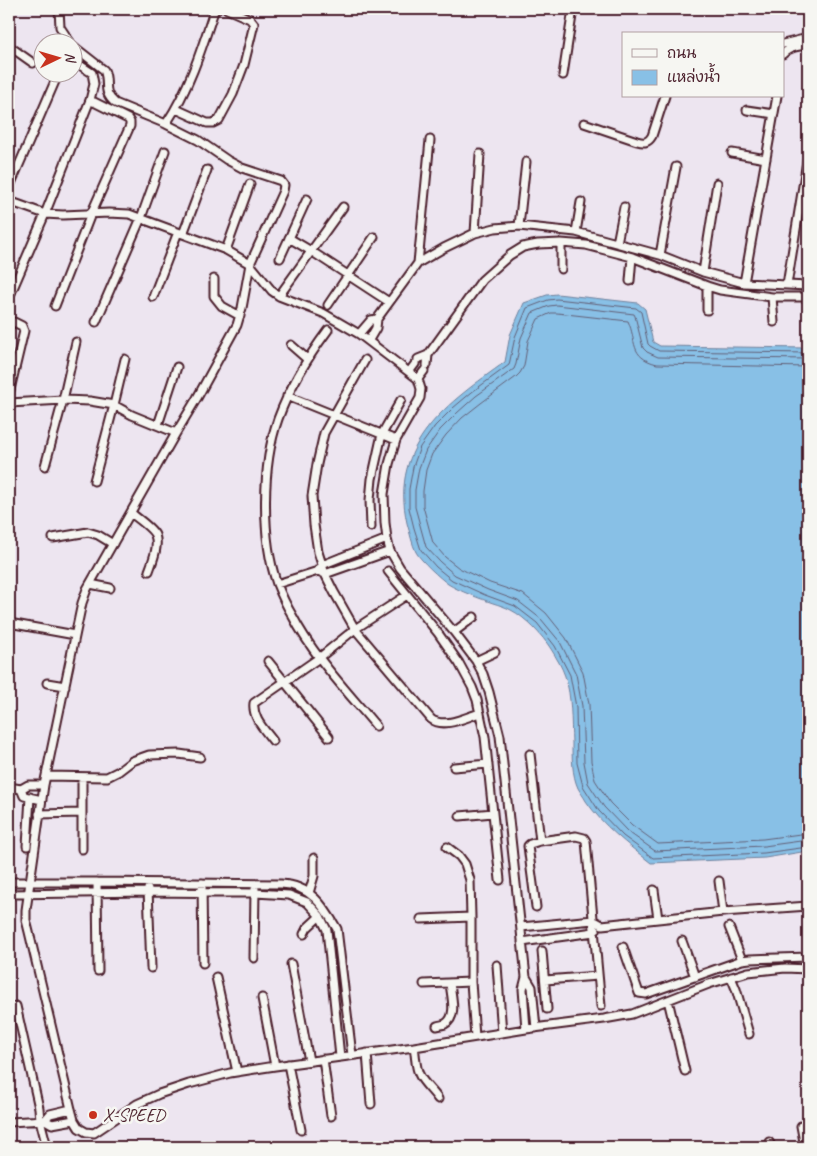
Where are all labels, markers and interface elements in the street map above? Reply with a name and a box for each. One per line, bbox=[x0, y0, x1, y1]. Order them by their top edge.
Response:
north arrow bbox=[32, 32, 82, 82]
legend bbox=[622, 32, 784, 98]
text: ถนน bbox=[667, 44, 696, 63]
text: N bbox=[62, 52, 80, 64]
text: แหล่งน้ำ bbox=[667, 63, 721, 87]
place label: X-SPEED bbox=[103, 1104, 167, 1126]
marker: X-SPEED bbox=[87, 1109, 99, 1121]

